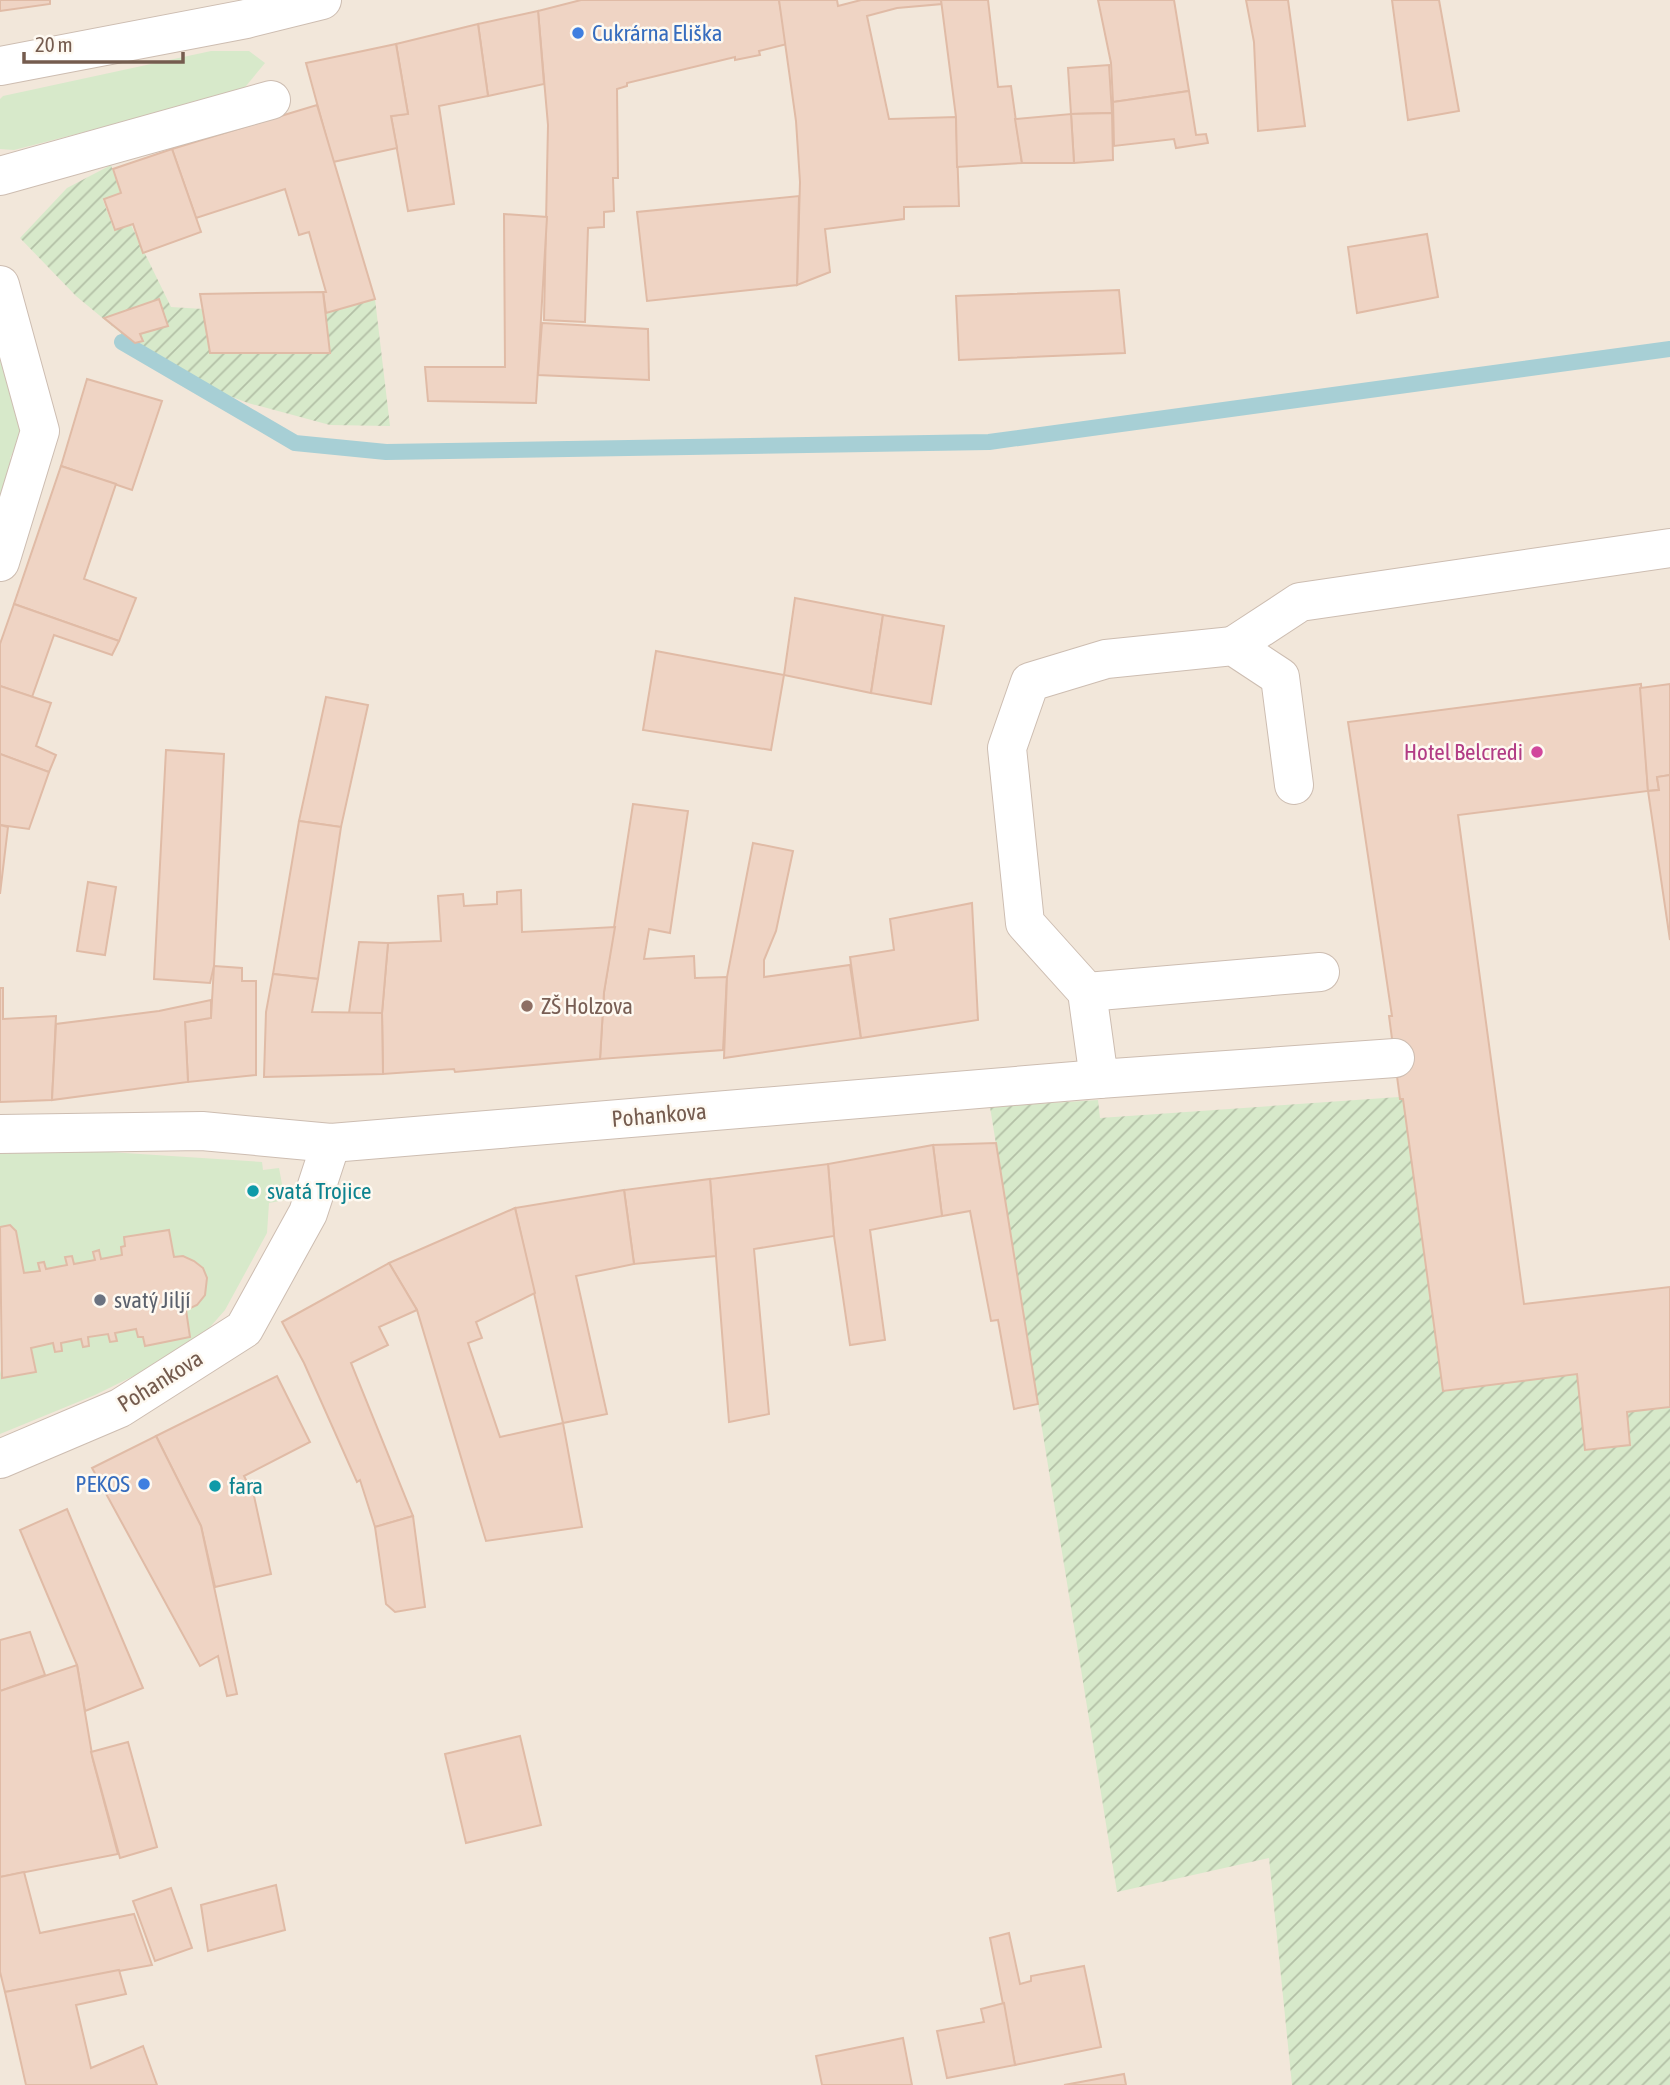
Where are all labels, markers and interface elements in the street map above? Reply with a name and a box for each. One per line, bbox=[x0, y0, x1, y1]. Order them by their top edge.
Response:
place label: Cukrárna Eliška bbox=[592, 20, 723, 46]
scale bar bbox=[24, 21, 184, 65]
marker: Cukrárna Eliška bbox=[570, 25, 586, 41]
text: 20 m bbox=[35, 32, 73, 56]
place label: Hotel Belcredi bbox=[1404, 739, 1523, 765]
marker: Hotel Belcredi bbox=[1529, 744, 1545, 760]
place label: ZŠ Holzova bbox=[541, 993, 633, 1019]
marker: ZŠ Holzova bbox=[519, 998, 535, 1014]
street label: Pohankova bbox=[611, 1098, 707, 1132]
place label: svatá Trojice bbox=[267, 1178, 371, 1204]
marker: svatá Trojice bbox=[245, 1183, 261, 1199]
place label: svatý Jiljí bbox=[114, 1287, 191, 1313]
marker: svatý Jiljí bbox=[92, 1292, 108, 1308]
street label: Pohankova bbox=[113, 1345, 207, 1417]
place label: PEKOS bbox=[75, 1471, 130, 1497]
place label: fara bbox=[229, 1473, 263, 1499]
marker: PEKOS bbox=[136, 1476, 152, 1492]
marker: fara bbox=[207, 1478, 223, 1494]

